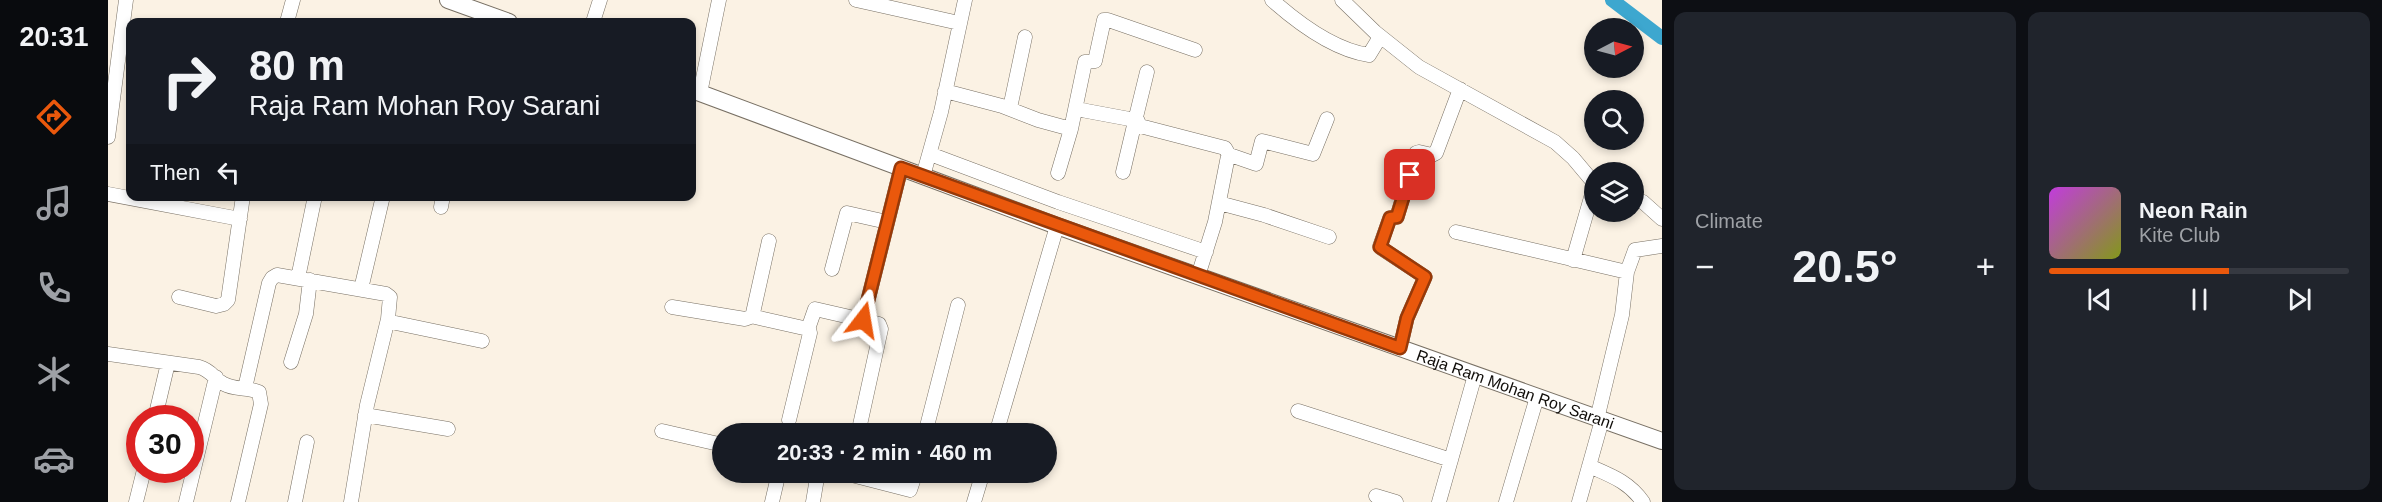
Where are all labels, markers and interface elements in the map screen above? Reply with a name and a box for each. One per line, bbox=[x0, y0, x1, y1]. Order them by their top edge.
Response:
north arrow bbox=[1584, 18, 1644, 78]
map controls bbox=[1584, 18, 1644, 222]
text: 20:31 bbox=[19, 22, 89, 52]
icon: right bbox=[150, 42, 228, 120]
text: 80 m bbox=[249, 42, 345, 89]
button: search bbox=[1584, 90, 1644, 150]
text: Raja Ram Mohan Roy Sarani bbox=[249, 91, 600, 121]
icon: directions bbox=[33, 96, 75, 138]
pin bbox=[1384, 149, 1435, 200]
icon: left bbox=[212, 156, 245, 189]
icon: arrive bbox=[1393, 158, 1426, 191]
text: Then bbox=[150, 160, 200, 185]
button: layers bbox=[1584, 162, 1644, 222]
icon: music bbox=[33, 182, 75, 224]
text: Neon Rain bbox=[2139, 198, 2248, 223]
text: Climate bbox=[1695, 210, 1763, 232]
text: Kite Club bbox=[2139, 224, 2220, 246]
text: 20.5° bbox=[1792, 241, 1898, 292]
text: − bbox=[1695, 248, 1714, 285]
text: + bbox=[1976, 248, 1995, 285]
icon: phone bbox=[33, 267, 75, 309]
icon: previous bbox=[2083, 283, 2116, 316]
icon: pause bbox=[2183, 283, 2216, 316]
icon: next bbox=[2283, 283, 2316, 316]
position arrow bbox=[831, 288, 895, 352]
street label: Raja Ram Mohan Roy Sarani bbox=[1414, 346, 1616, 432]
icon: climate bbox=[33, 353, 75, 395]
speed limit sign: 30 bbox=[126, 405, 204, 483]
icon: car bbox=[33, 438, 75, 480]
text: 20:33 · 2 min · 460 m bbox=[777, 440, 992, 465]

